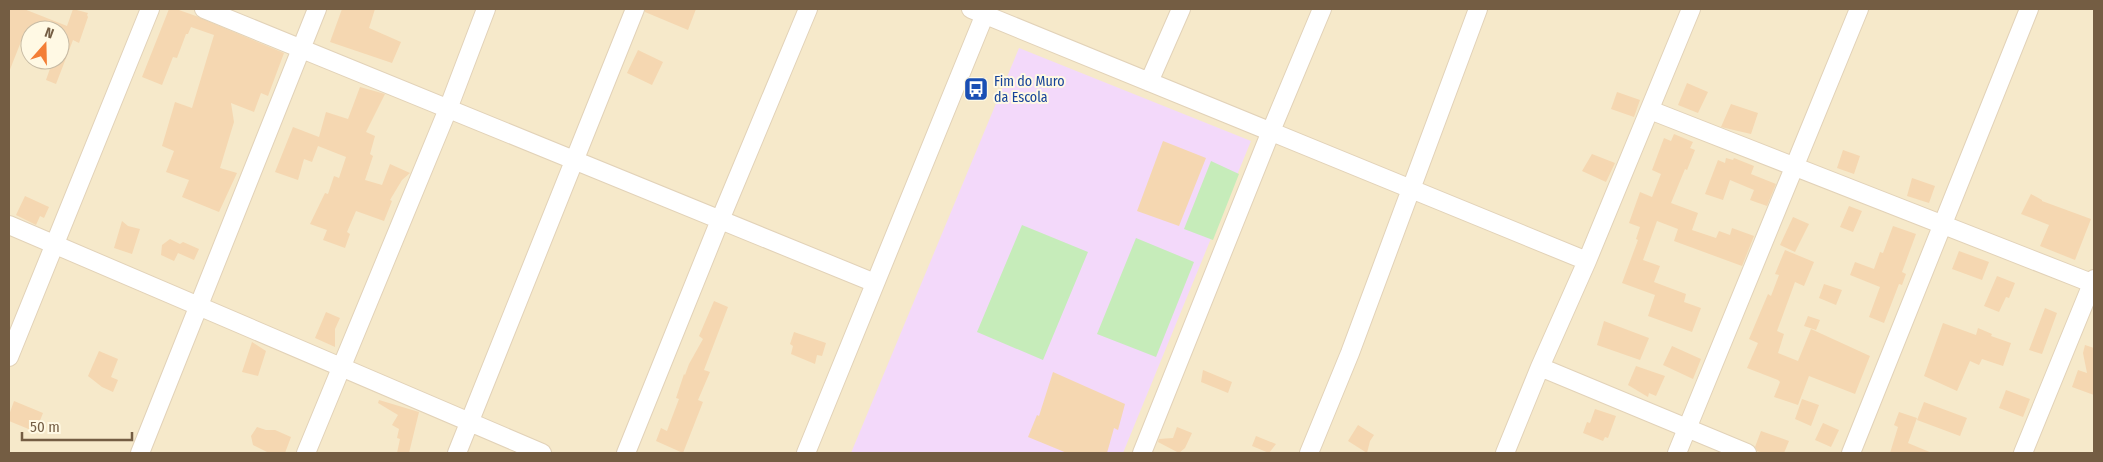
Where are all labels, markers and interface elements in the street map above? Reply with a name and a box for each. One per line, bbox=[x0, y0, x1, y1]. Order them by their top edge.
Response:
north arrow bbox=[20, 20, 70, 70]
text: N bbox=[42, 24, 56, 43]
place label: Fim do Muro da Escola bbox=[994, 73, 1065, 106]
bus stop icon: Fim do Muro da Escola bbox=[963, 76, 989, 102]
scale bar bbox=[22, 410, 132, 442]
text: 50 m bbox=[30, 418, 60, 436]

